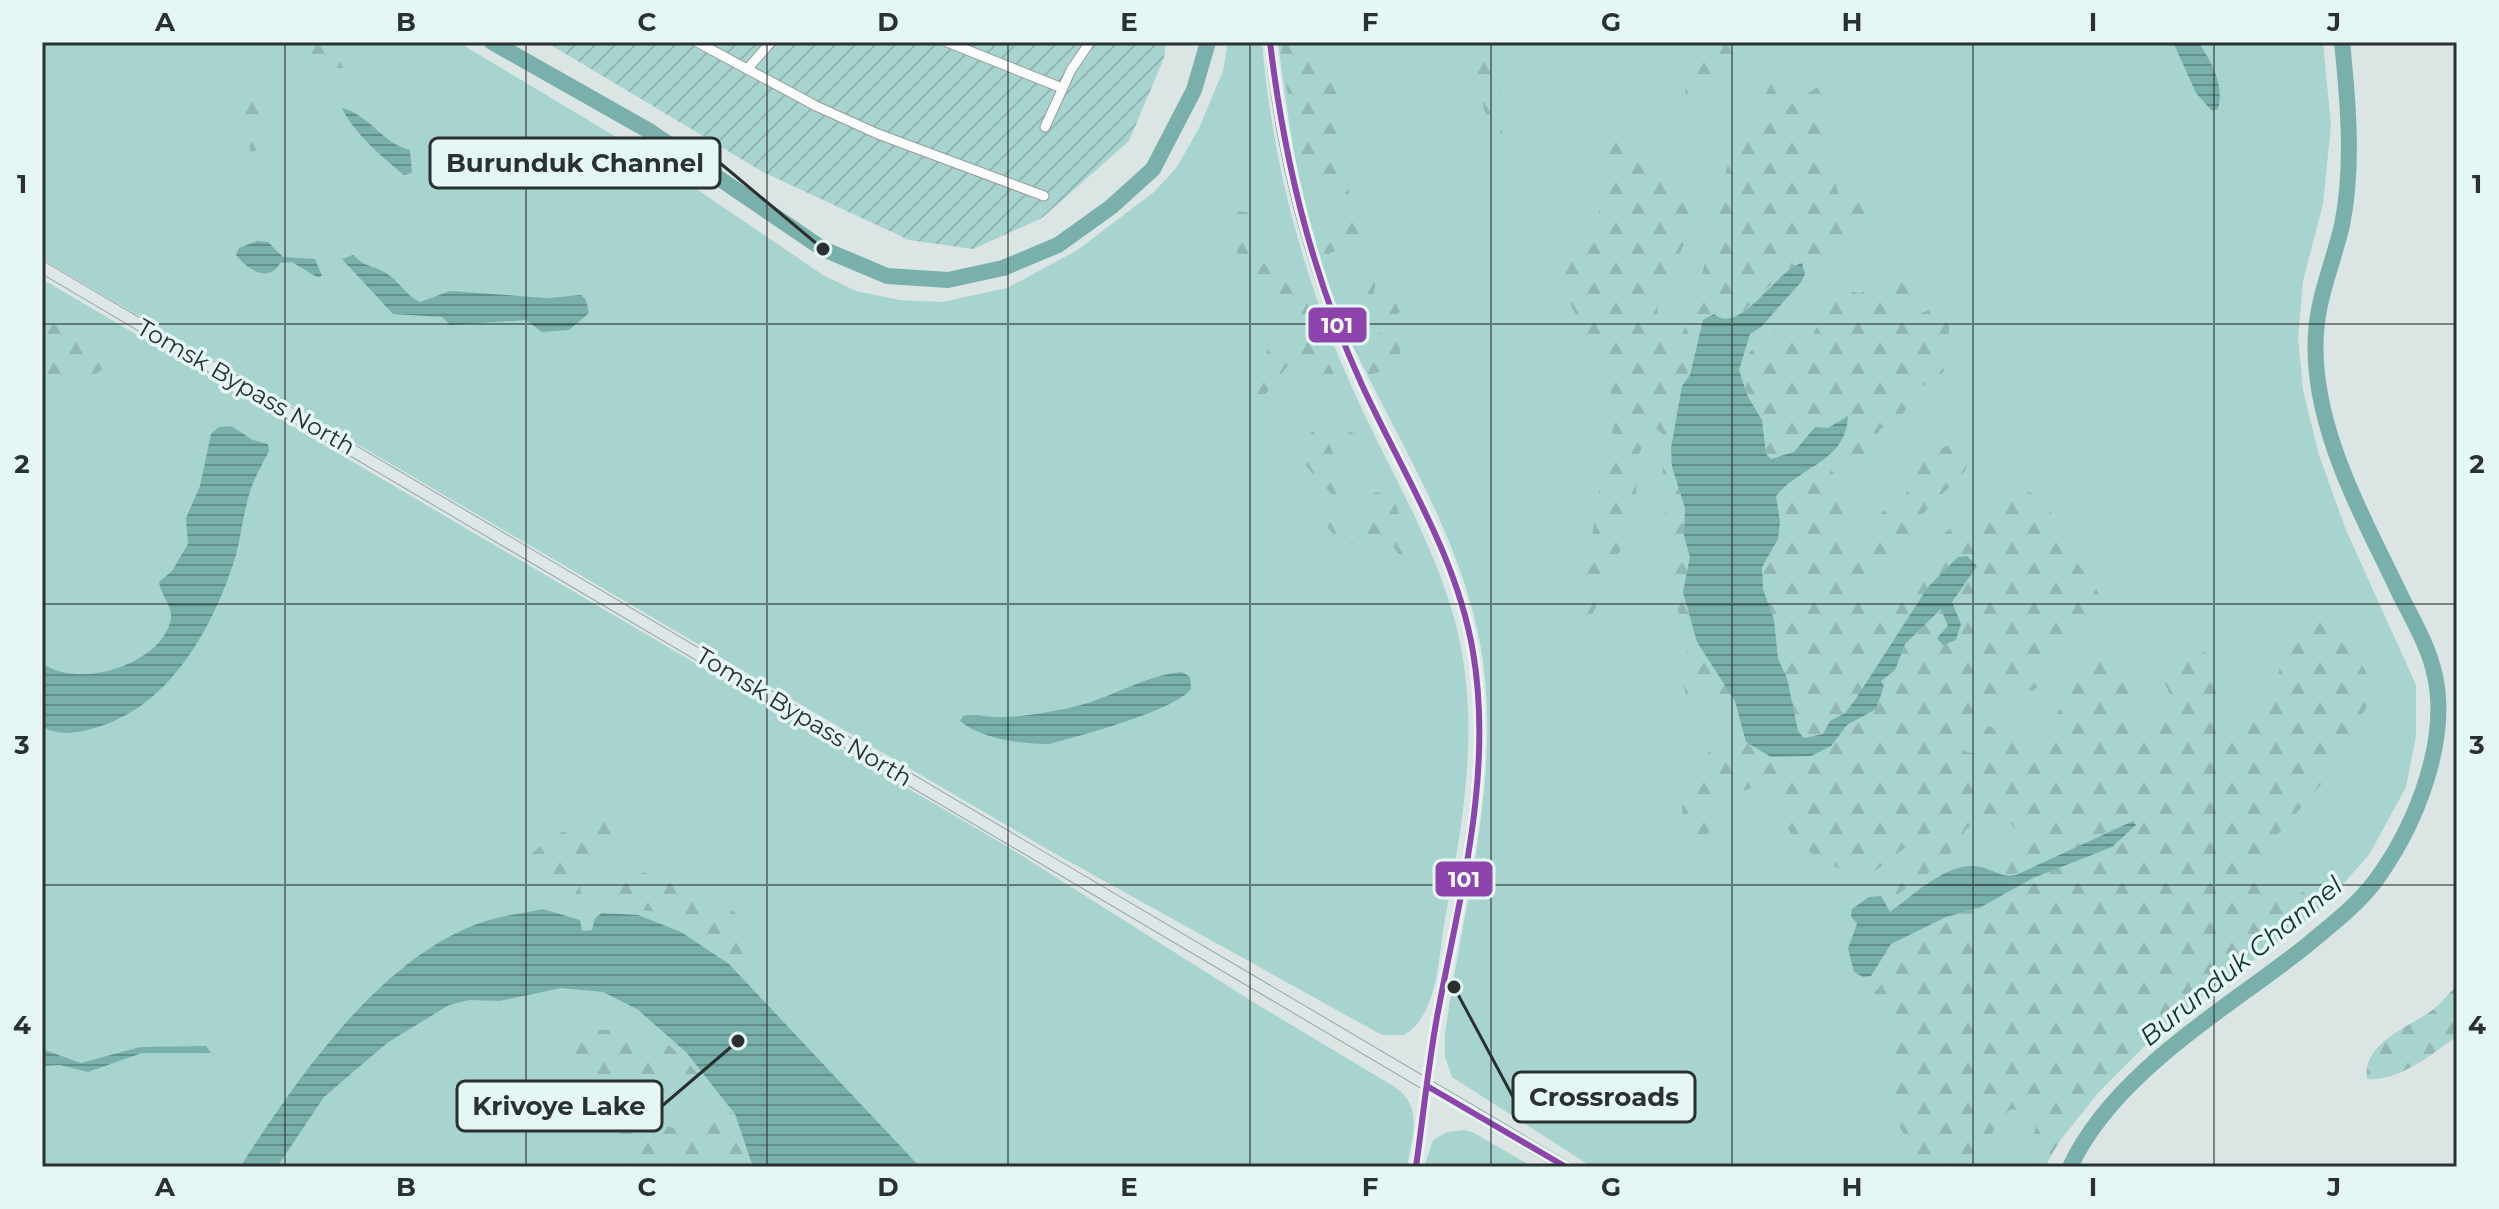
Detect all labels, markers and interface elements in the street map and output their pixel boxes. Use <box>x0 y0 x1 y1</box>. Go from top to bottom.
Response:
text: A <box>154 6 176 38</box>
text: B <box>396 6 416 38</box>
text: C <box>638 6 657 38</box>
text: D <box>877 6 899 38</box>
text: E <box>1120 6 1138 38</box>
text: F <box>1362 6 1378 38</box>
text: G <box>1601 6 1621 38</box>
text: H <box>1841 6 1863 38</box>
text: I <box>2089 6 2097 38</box>
text: J <box>2326 6 2341 38</box>
callout: Burunduk Channel <box>430 138 720 188</box>
text: Burunduk Channel <box>446 147 704 179</box>
text: 1 <box>17 168 27 200</box>
text: 1 <box>2472 168 2482 200</box>
line badge: 101 <box>1307 306 1368 344</box>
street label: Tomsk Bypass North <box>132 312 360 461</box>
text: 101 <box>1321 312 1353 339</box>
text: 2 <box>14 448 30 480</box>
text: 2 <box>2469 448 2485 480</box>
street label: Tomsk Bypass North <box>691 641 918 793</box>
text: 3 <box>13 729 30 761</box>
text: 3 <box>2468 729 2485 761</box>
line badge: 101 <box>1434 860 1494 898</box>
text: 101 <box>1448 866 1480 893</box>
water label: Burunduk Channel <box>2133 869 2349 1053</box>
text: 4 <box>13 1009 31 1041</box>
text: 4 <box>2468 1009 2486 1041</box>
callout: Crossroads <box>1513 1072 1695 1122</box>
callout: Krivoye Lake <box>457 1081 662 1131</box>
text: Crossroads <box>1529 1081 1679 1113</box>
text: Krivoye Lake <box>472 1090 646 1122</box>
text: A <box>154 1171 176 1203</box>
text: B <box>396 1171 416 1203</box>
text: C <box>638 1171 657 1203</box>
text: D <box>877 1171 899 1203</box>
text: E <box>1120 1171 1138 1203</box>
text: F <box>1362 1171 1378 1203</box>
text: G <box>1601 1171 1621 1203</box>
text: H <box>1841 1171 1863 1203</box>
text: I <box>2089 1171 2097 1203</box>
text: J <box>2326 1171 2341 1203</box>

